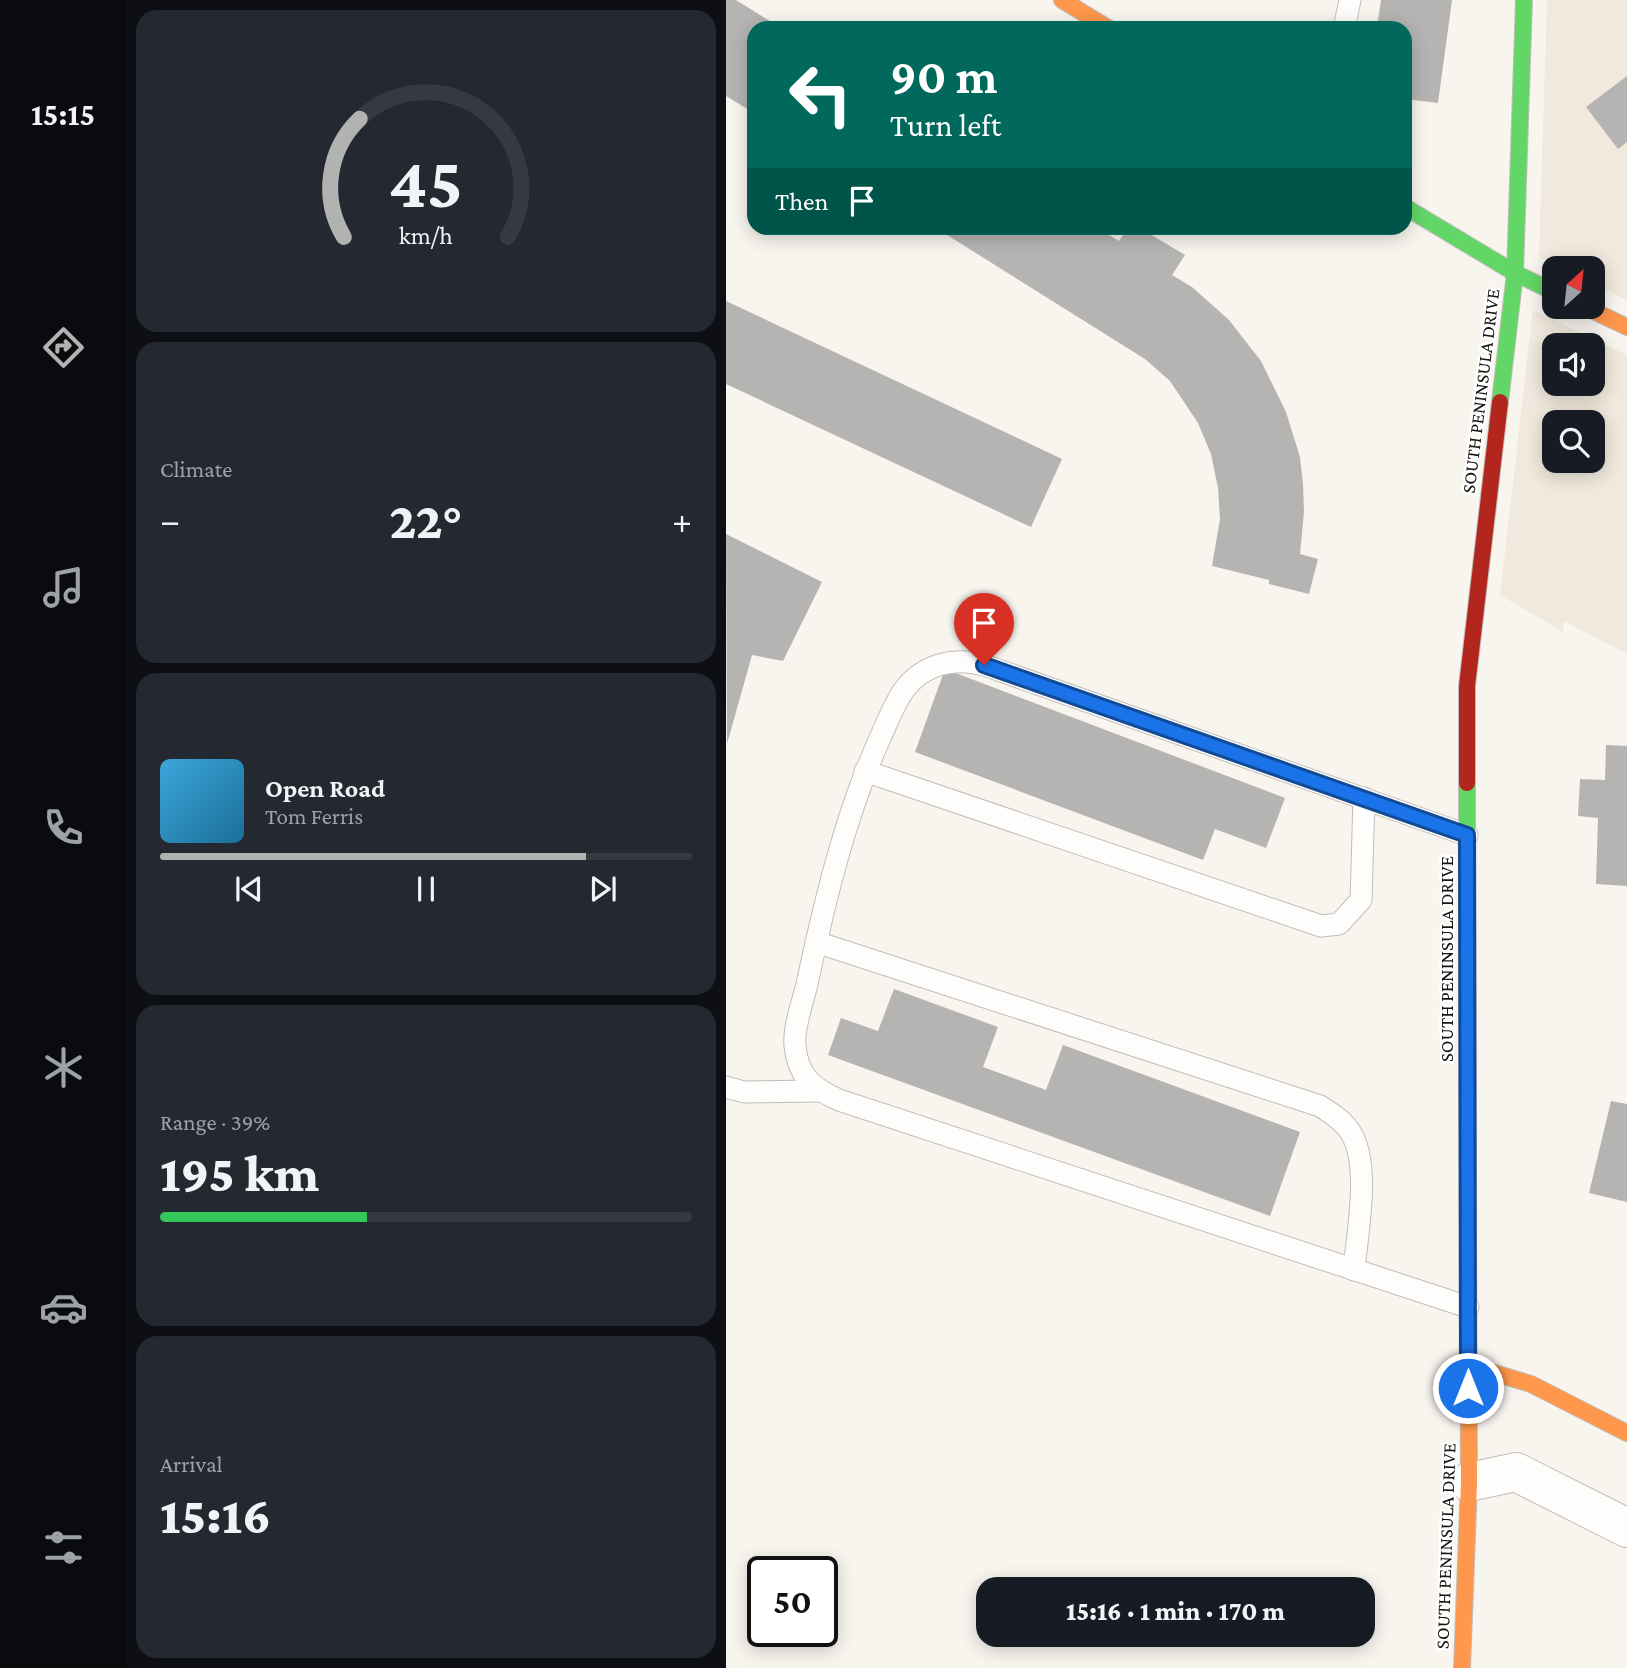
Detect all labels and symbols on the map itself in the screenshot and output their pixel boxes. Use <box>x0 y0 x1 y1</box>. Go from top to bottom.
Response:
north arrow <box>1542 256 1604 318</box>
street label: SOUTH PENINSULA DRIVE <box>1458 288 1503 495</box>
pin <box>954 593 1014 665</box>
street label: SOUTH PENINSULA DRIVE <box>1436 856 1457 1062</box>
position arrow <box>1431 1351 1505 1425</box>
street label: SOUTH PENINSULA DRIVE <box>1431 1443 1460 1649</box>
speed limit sign: 50 <box>747 1556 838 1647</box>

